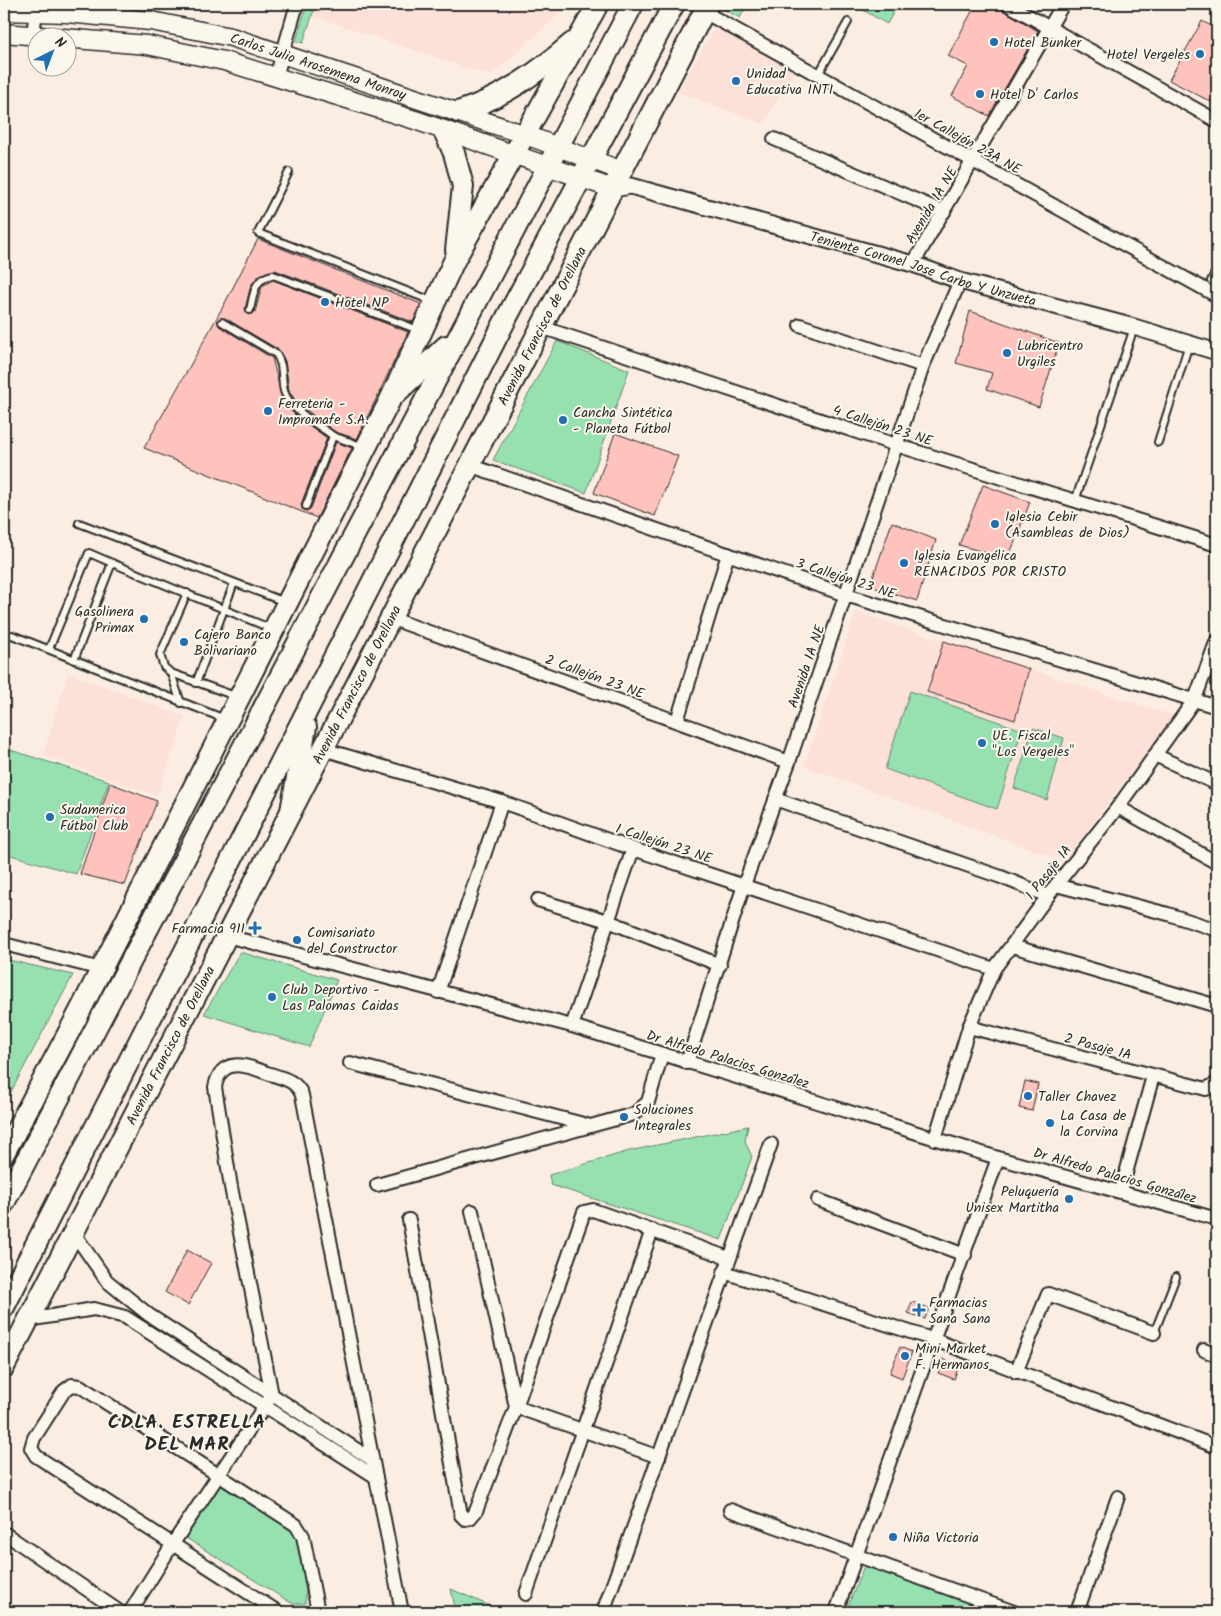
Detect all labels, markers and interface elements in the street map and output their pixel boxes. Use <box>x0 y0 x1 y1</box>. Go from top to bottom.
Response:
street label: Carlos Julio Arosemena Monroy <box>227 27 409 107</box>
north arrow <box>28 28 78 78</box>
text: N <box>49 32 71 54</box>
place label: Hotel Bunker <box>1004 32 1082 54</box>
marker: Hotel Bunker <box>988 36 1000 48</box>
place label: Hotel Vergeles <box>1106 44 1190 66</box>
marker: Hotel Vergeles <box>1194 48 1206 60</box>
place label: Unidad Educativa INTI <box>746 63 833 101</box>
marker: Unidad Educativa INTI <box>730 75 742 87</box>
place label: Hotel D' Carlos <box>990 84 1079 106</box>
marker: Hotel D' Carlos <box>974 88 986 100</box>
street label: 1er Callejón 23A NE <box>910 103 1026 181</box>
street label: Avenida 1A NE <box>900 162 964 248</box>
street label: Teniente Coronel Jose Carbo Y Unzueta <box>807 226 1039 313</box>
street label: Avenida Francisco de Orellana <box>492 243 593 410</box>
place label: Hotel NP <box>335 292 389 314</box>
marker: Hotel NP <box>319 296 331 308</box>
place label: Lubricentro Urgiles <box>1017 335 1083 373</box>
marker: Lubricentro Urgiles <box>1001 347 1013 359</box>
place label: Ferreteria - Impromafe S.A. <box>278 393 369 431</box>
street label: 4 Callejón 23 NE <box>830 399 936 453</box>
place label: Cancha Sintética - Planeta Fútbol <box>573 402 673 440</box>
marker: Ferreteria - Impromafe S.A. <box>262 405 274 417</box>
marker: Cancha Sintética - Planeta Fútbol <box>557 414 569 426</box>
place label: Iglesia Cebir (Asambleas de Dios) <box>1005 506 1130 544</box>
marker: Iglesia Cebir (Asambleas de Dios) <box>989 518 1001 530</box>
place label: Iglesia Evangélica RENACIDOS POR CRISTO <box>914 545 1067 583</box>
street label: 3 Callejón 23 NE <box>793 552 899 606</box>
marker: Iglesia Evangélica RENACIDOS POR CRISTO <box>898 557 910 569</box>
place label: Gasolinera Primax <box>75 601 135 639</box>
street label: Avenida Francisco de Orellana <box>307 602 408 769</box>
marker: Gasolinera Primax <box>138 613 150 625</box>
street label: Avenida 1A NE <box>782 621 832 711</box>
place label: Cajero Banco Bolivariano <box>194 624 271 662</box>
marker: Cajero Banco Bolivariano <box>178 636 190 648</box>
street label: 2 Callejón 23 NE <box>542 649 648 705</box>
place label: UE. Fiscal "Los Vergeles" <box>992 725 1074 763</box>
marker: UE. Fiscal "Los Vergeles" <box>976 737 988 749</box>
place label: Sudamerica Fútbol Club <box>60 799 129 837</box>
marker: Sudamerica Fútbol Club <box>44 811 56 823</box>
street label: 1 Callejón 23 NE <box>613 818 716 870</box>
street label: 1 Pasaje 1A <box>1020 840 1077 905</box>
place label: Farmacia 911 <box>171 918 245 940</box>
marker: Farmacia 911 <box>249 922 261 934</box>
place label: Comisariato del Constructor <box>307 922 398 960</box>
marker: Comisariato del Constructor <box>291 934 303 946</box>
street label: Avenida Francisco de Orellana <box>121 962 221 1129</box>
place label: Club Deportivo - Las Palomas Caidas <box>282 979 399 1017</box>
marker: Club Deportivo - Las Palomas Caidas <box>266 991 278 1003</box>
street label: Dr Alfredo Palacios González <box>644 1025 812 1095</box>
street label: 2 Pasaje 1A <box>1062 1027 1134 1066</box>
place label: Taller Chavez <box>1038 1086 1116 1108</box>
marker: Taller Chavez <box>1022 1090 1034 1102</box>
place label: Soluciones Integrales <box>634 1099 694 1137</box>
place label: La Casa de la Corvina <box>1060 1105 1127 1143</box>
marker: Soluciones Integrales <box>618 1111 630 1123</box>
marker: La Casa de la Corvina <box>1044 1117 1056 1129</box>
street label: Dr Alfredo Palacios González <box>1030 1142 1199 1210</box>
place label: Peluquería Unisex Martitha <box>965 1181 1059 1219</box>
marker: Peluquería Unisex Martitha <box>1063 1193 1075 1205</box>
place label: Farmacias Sana Sana <box>929 1292 991 1330</box>
marker: Farmacias Sana Sana <box>913 1304 925 1316</box>
place label: Mini Market F. Hermanos <box>915 1338 989 1376</box>
marker: Mini Market F. Hermanos <box>899 1350 911 1362</box>
district label: CDLA. ESTRELLA DEL MAR <box>108 1408 266 1460</box>
place label: Niña Victoria <box>903 1527 979 1549</box>
marker: Niña Victoria <box>887 1531 899 1543</box>

